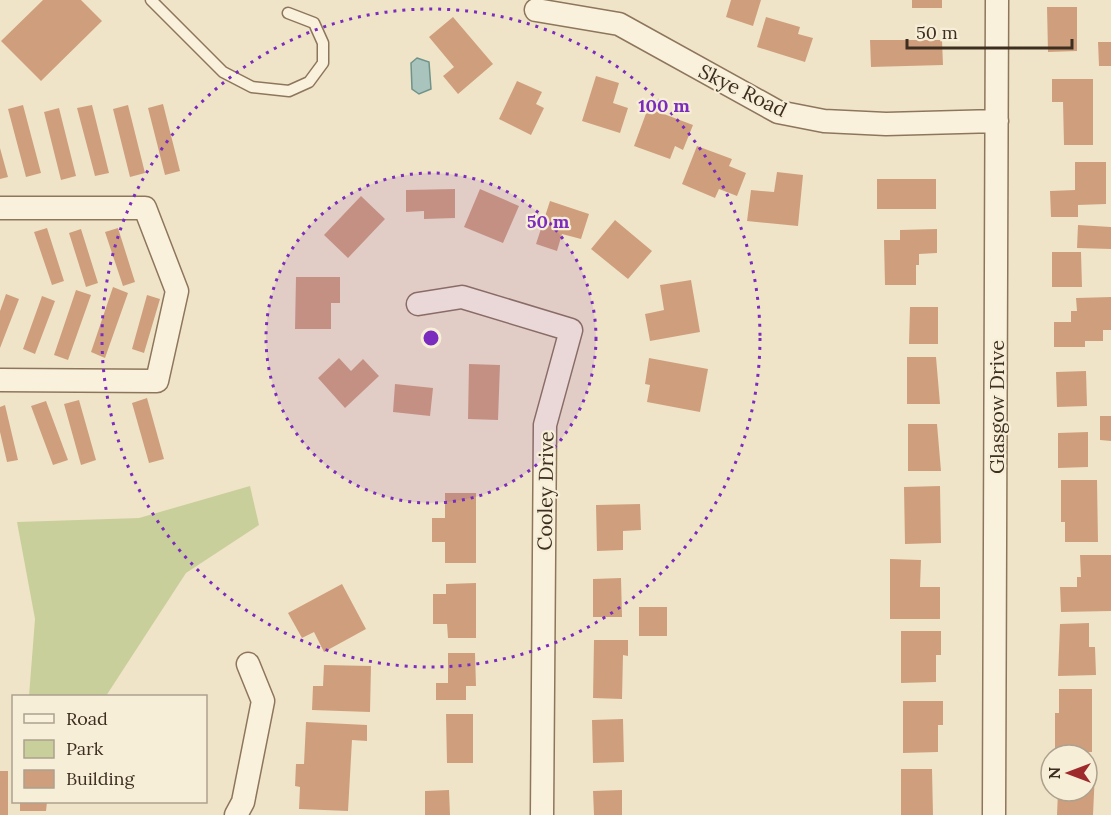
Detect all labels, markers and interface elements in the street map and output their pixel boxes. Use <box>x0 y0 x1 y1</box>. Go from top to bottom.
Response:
scale bar <box>907 12 1072 50</box>
text: 50 m <box>916 21 958 44</box>
street label: Skye Road <box>695 58 791 122</box>
text: 100 m <box>638 94 690 117</box>
text: 50 m <box>527 210 570 233</box>
centre of rings <box>421 328 441 348</box>
street label: Glasgow Drive <box>984 340 1009 474</box>
street label: Cooley Drive <box>531 431 559 551</box>
legend <box>12 695 207 803</box>
text: Road <box>66 707 108 730</box>
text: Park <box>66 737 104 760</box>
north arrow <box>1039 743 1099 803</box>
text: Building <box>66 767 136 790</box>
text: N <box>1044 767 1064 779</box>

